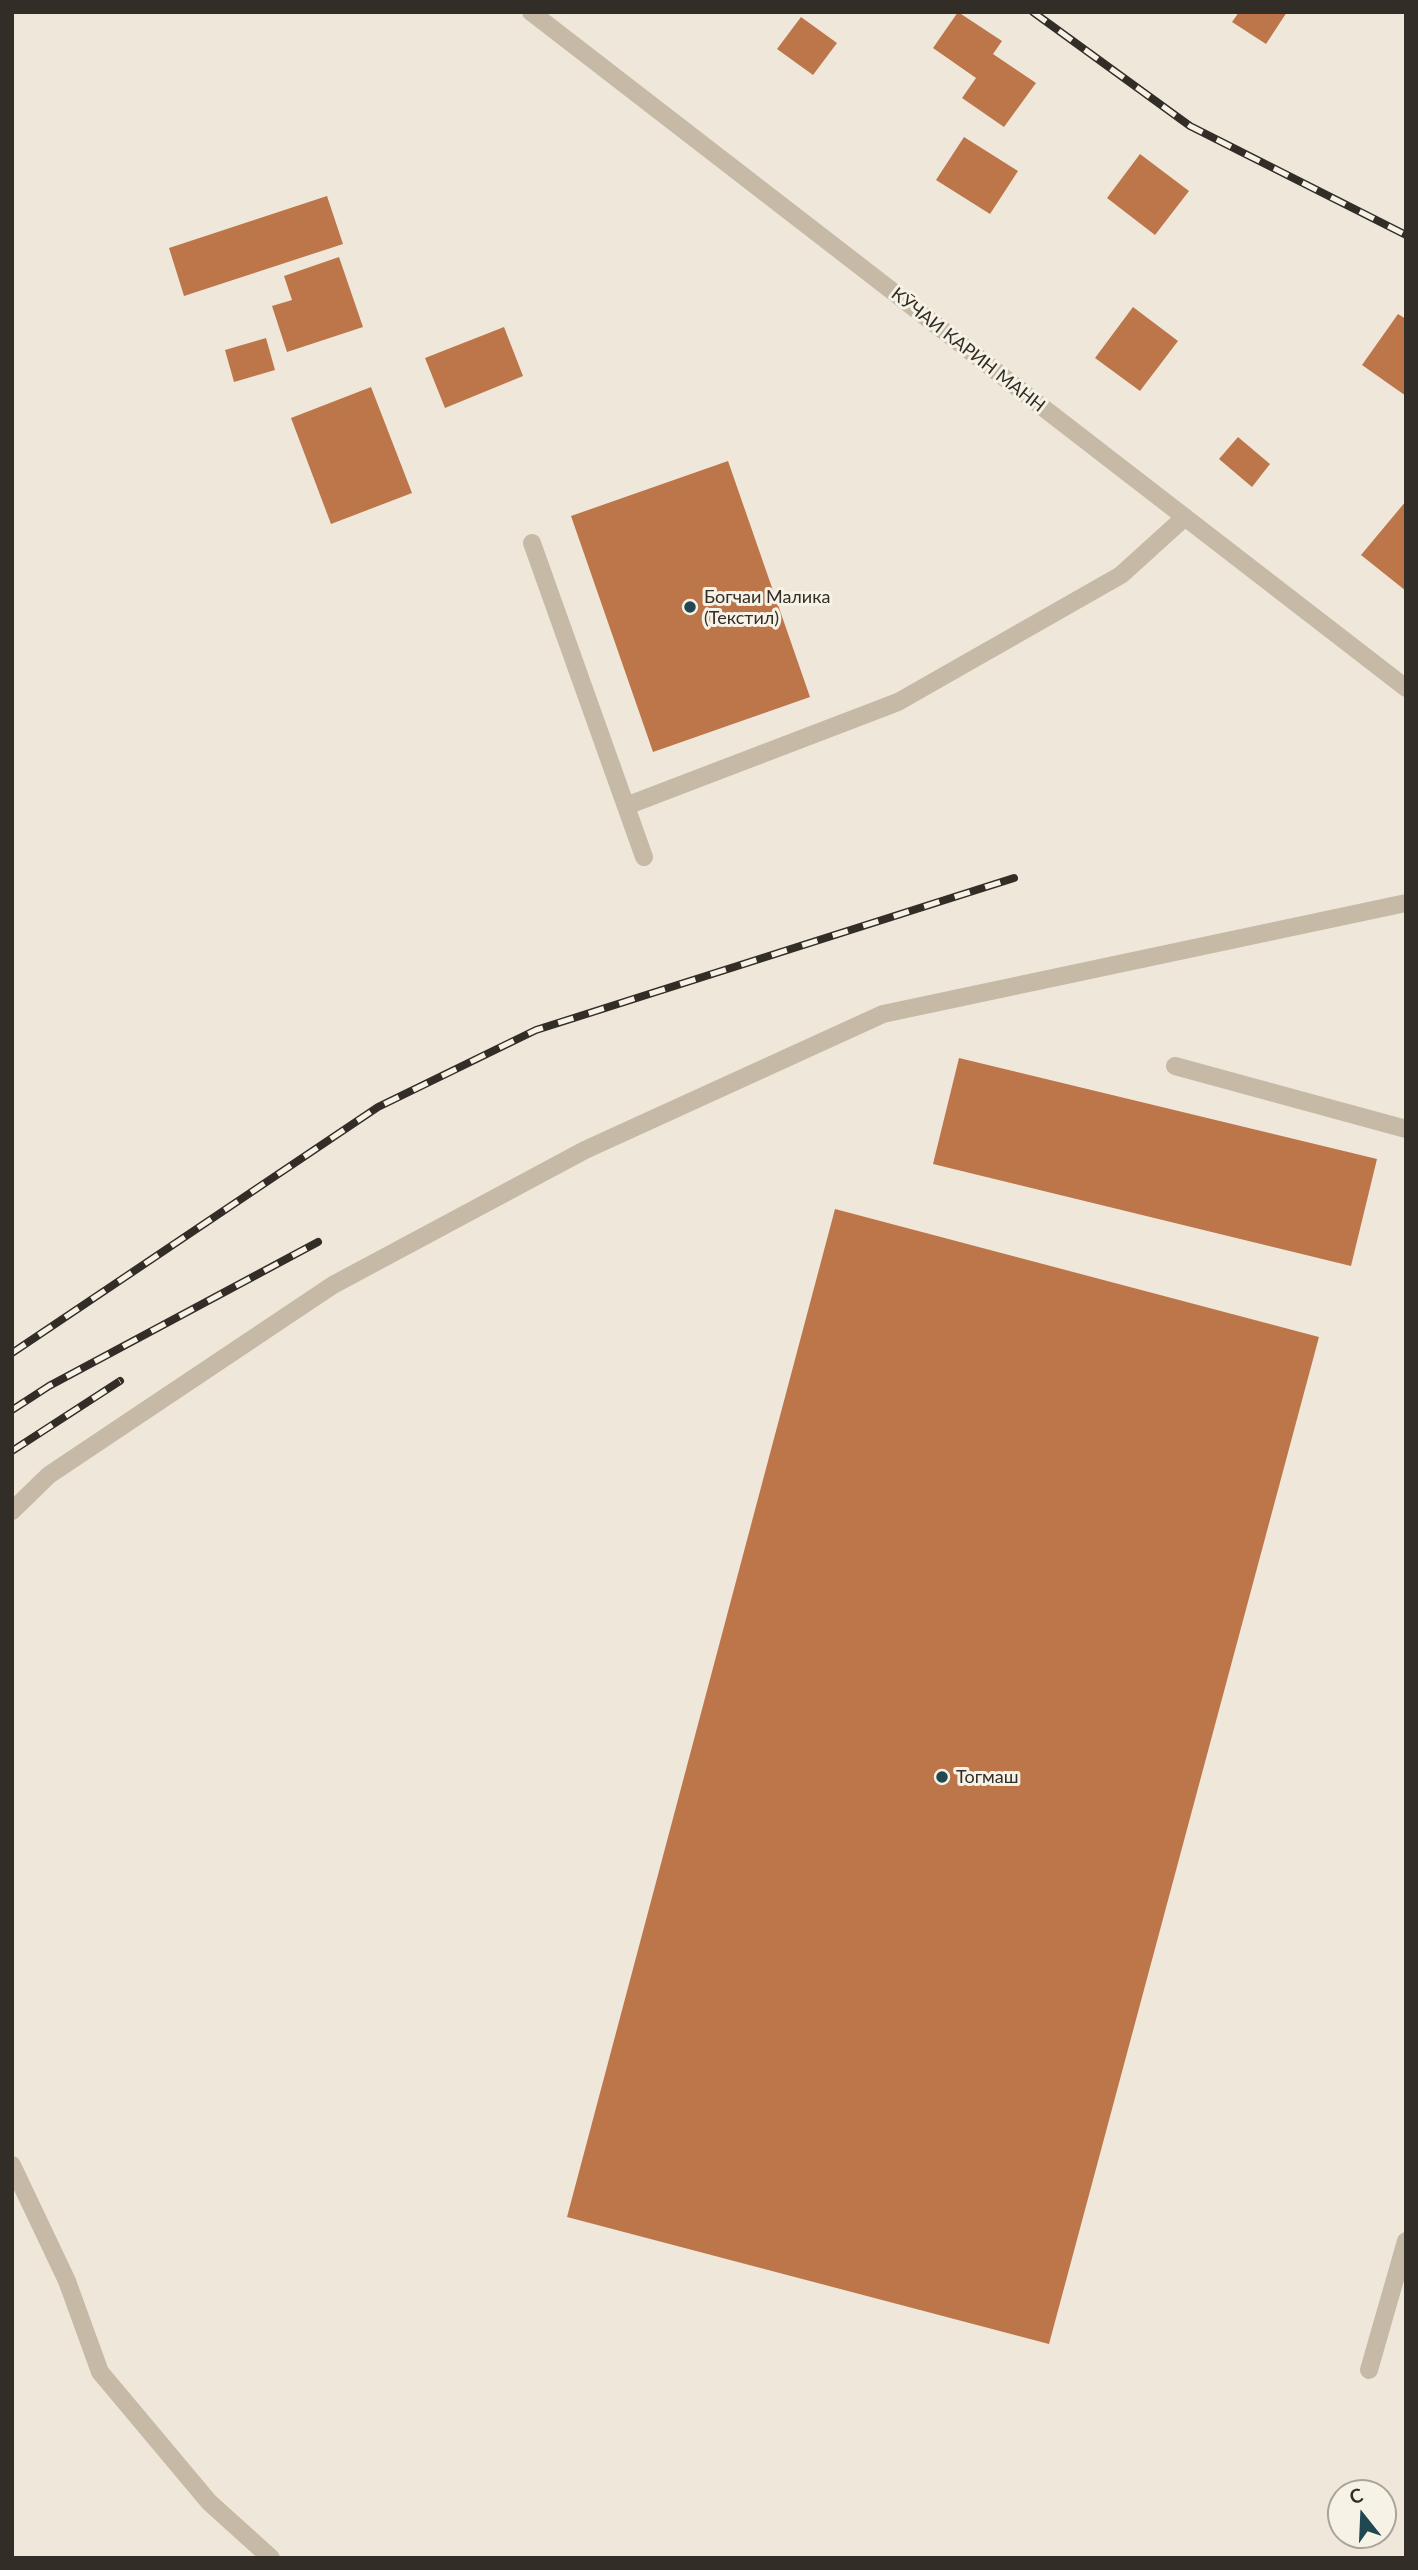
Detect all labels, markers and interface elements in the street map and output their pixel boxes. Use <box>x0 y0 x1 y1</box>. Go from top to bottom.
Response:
street label: КӮЧАИ КАРИН МАНН <box>887 283 1049 417</box>
place label: Богчаи Малика (Текстил) <box>704 586 830 628</box>
marker: Богчаи Малика (Текстил) <box>682 599 698 615</box>
place label: Тогмаш <box>956 1766 1019 1788</box>
marker: Тогмаш <box>934 1769 950 1785</box>
north arrow <box>1327 2479 1397 2549</box>
text: С <box>1346 2483 1366 2508</box>

